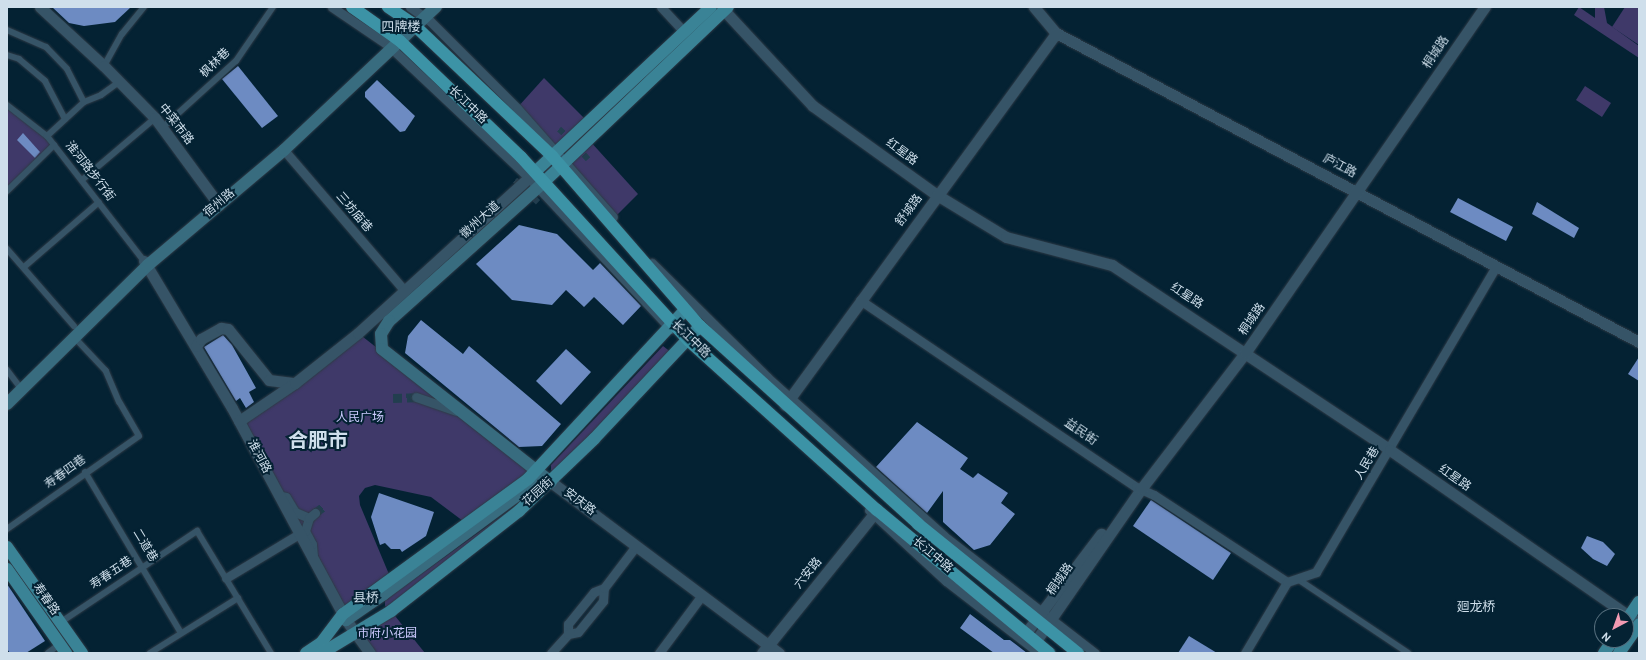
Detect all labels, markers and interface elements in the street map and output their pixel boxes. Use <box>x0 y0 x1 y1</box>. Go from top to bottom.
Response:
district label: 四牌楼 <box>382 20 420 36</box>
street label: 桐城路 <box>1421 34 1453 72</box>
street label: 枫林巷 <box>198 46 234 82</box>
street label: 长江中路 <box>445 84 489 128</box>
street label: 中菜市路 <box>155 102 195 148</box>
street label: 红星路 <box>882 137 920 169</box>
street label: 淮河路步行街 <box>61 139 117 205</box>
street label: 庐江路 <box>1320 152 1358 182</box>
street label: 宿州路 <box>202 187 238 221</box>
street label: 三坊庙巷 <box>332 190 374 236</box>
street label: 舒城路 <box>894 192 926 230</box>
street label: 徽州大道 <box>458 200 504 242</box>
street label: 红星路 <box>1167 281 1205 313</box>
street label: 桐城路 <box>1237 301 1269 339</box>
street label: 长江中路 <box>668 318 712 362</box>
park label: 人民广场 <box>336 412 384 426</box>
street label: 益民街 <box>1061 417 1099 449</box>
district label: 合肥市 <box>288 430 348 454</box>
street label: 淮河路 <box>243 438 273 476</box>
street label: 人民巷 <box>1353 445 1383 483</box>
street label: 寿春四巷 <box>42 453 90 493</box>
street label: 红星路 <box>1435 463 1473 495</box>
street label: 花园街 <box>521 476 557 510</box>
street label: 安庆路 <box>560 486 598 520</box>
street label: 二道巷 <box>129 527 159 565</box>
street label: 长江中路 <box>909 535 955 577</box>
street label: 寿春五巷 <box>88 555 136 593</box>
street label: 六安路 <box>792 555 826 593</box>
street label: 桐城路 <box>1045 561 1077 599</box>
street label: 寿春路 <box>29 581 61 619</box>
district label: 县桥 <box>353 591 379 607</box>
district label: 廻龙桥 <box>1457 600 1495 616</box>
north arrow <box>1594 608 1634 648</box>
park label: 市府小花园 <box>357 628 417 642</box>
text: N <box>1599 628 1614 644</box>

